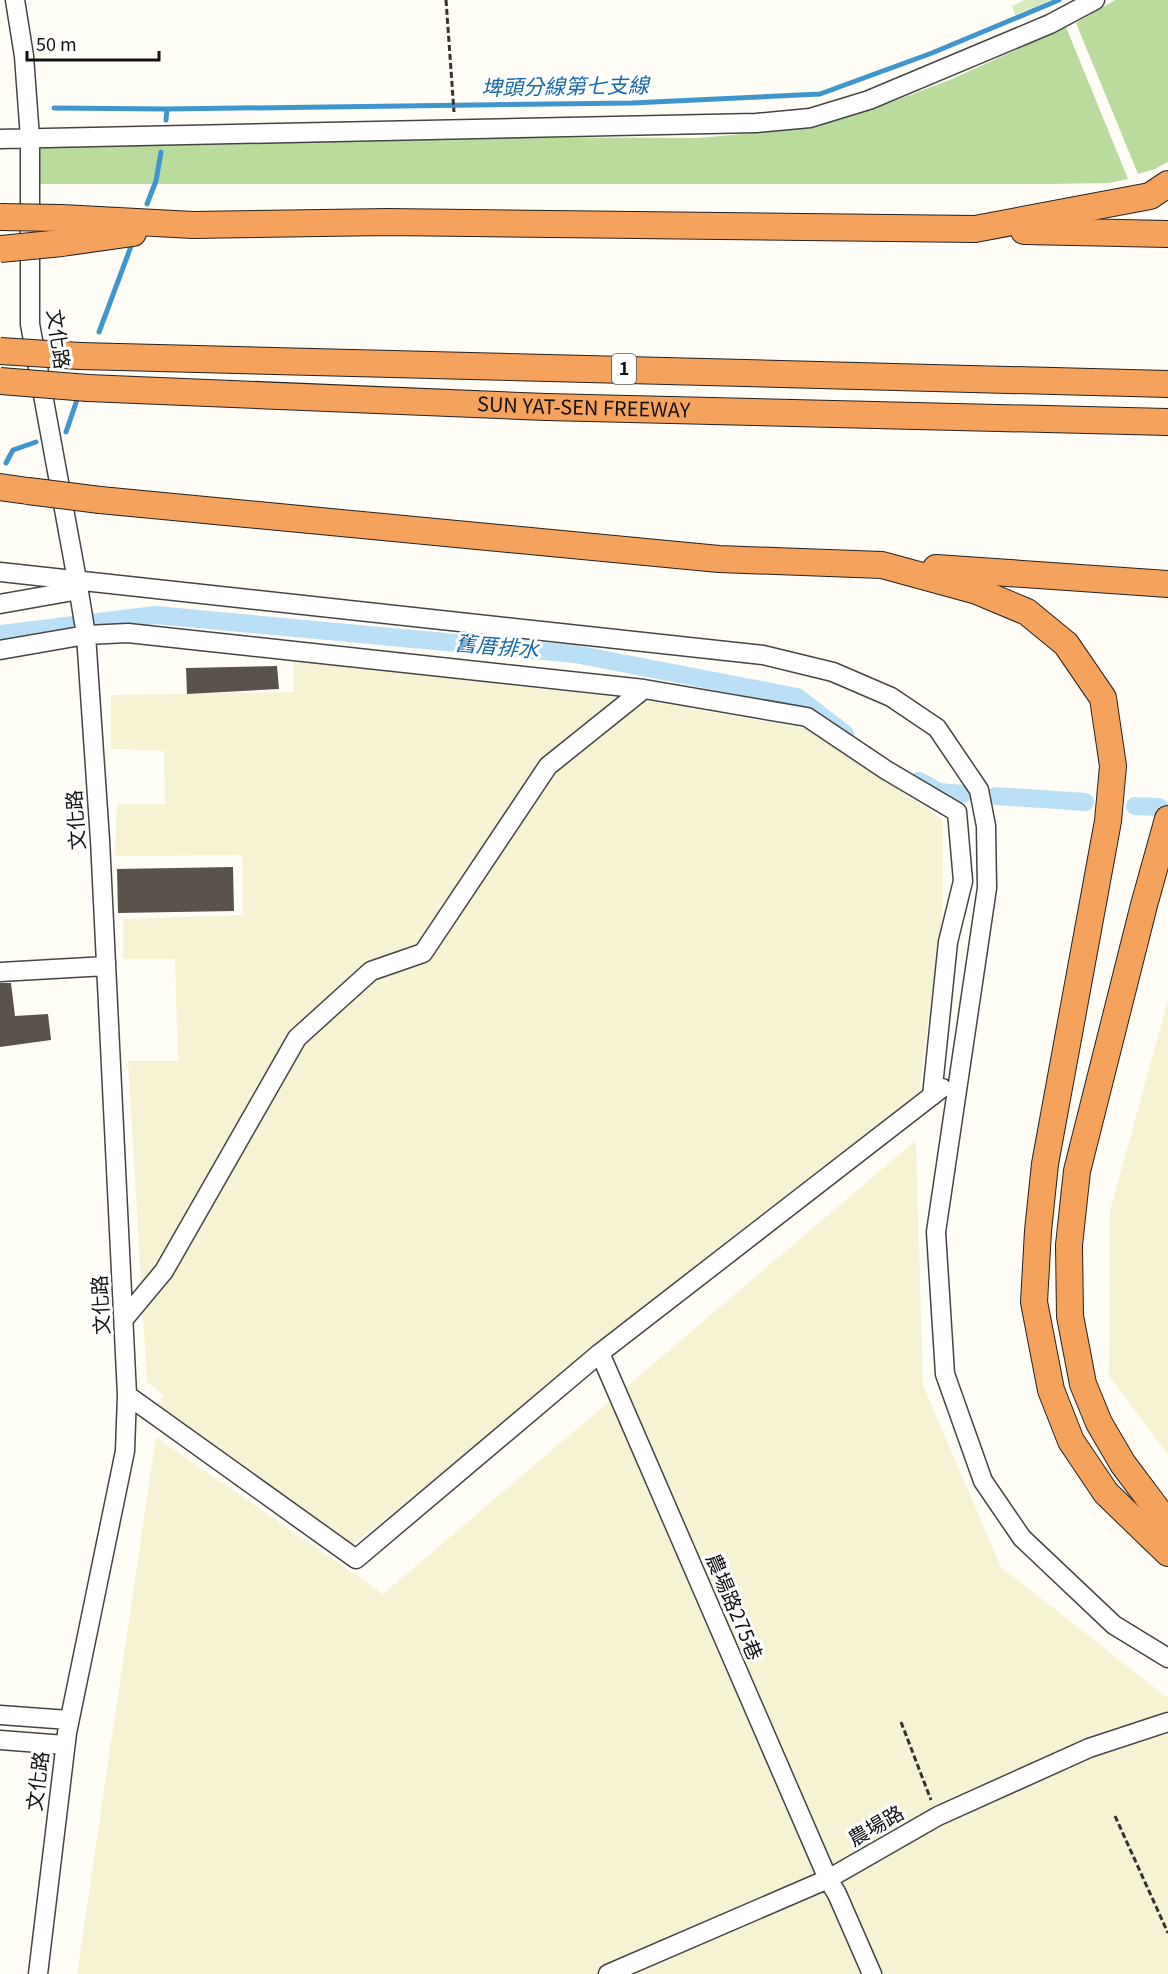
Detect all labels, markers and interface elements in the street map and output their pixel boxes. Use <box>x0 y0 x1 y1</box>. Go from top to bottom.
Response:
scale bar <box>27 24 159 62</box>
text: 50 m <box>36 30 77 56</box>
water label: 埤頭分線第七支線 <box>481 69 651 101</box>
street label: 文化路 <box>41 307 78 371</box>
road number: 1 <box>612 354 636 384</box>
street label: SUN YAT-SEN FREEWAY <box>476 388 691 423</box>
water label: 舊厝排水 <box>454 626 541 664</box>
street label: 文化路 <box>58 789 91 851</box>
street label: 文化路 <box>83 1274 116 1336</box>
street label: 農場路275巷 <box>700 1549 771 1664</box>
street label: 文化路 <box>18 1749 55 1812</box>
street label: 農場路 <box>842 1797 908 1852</box>

